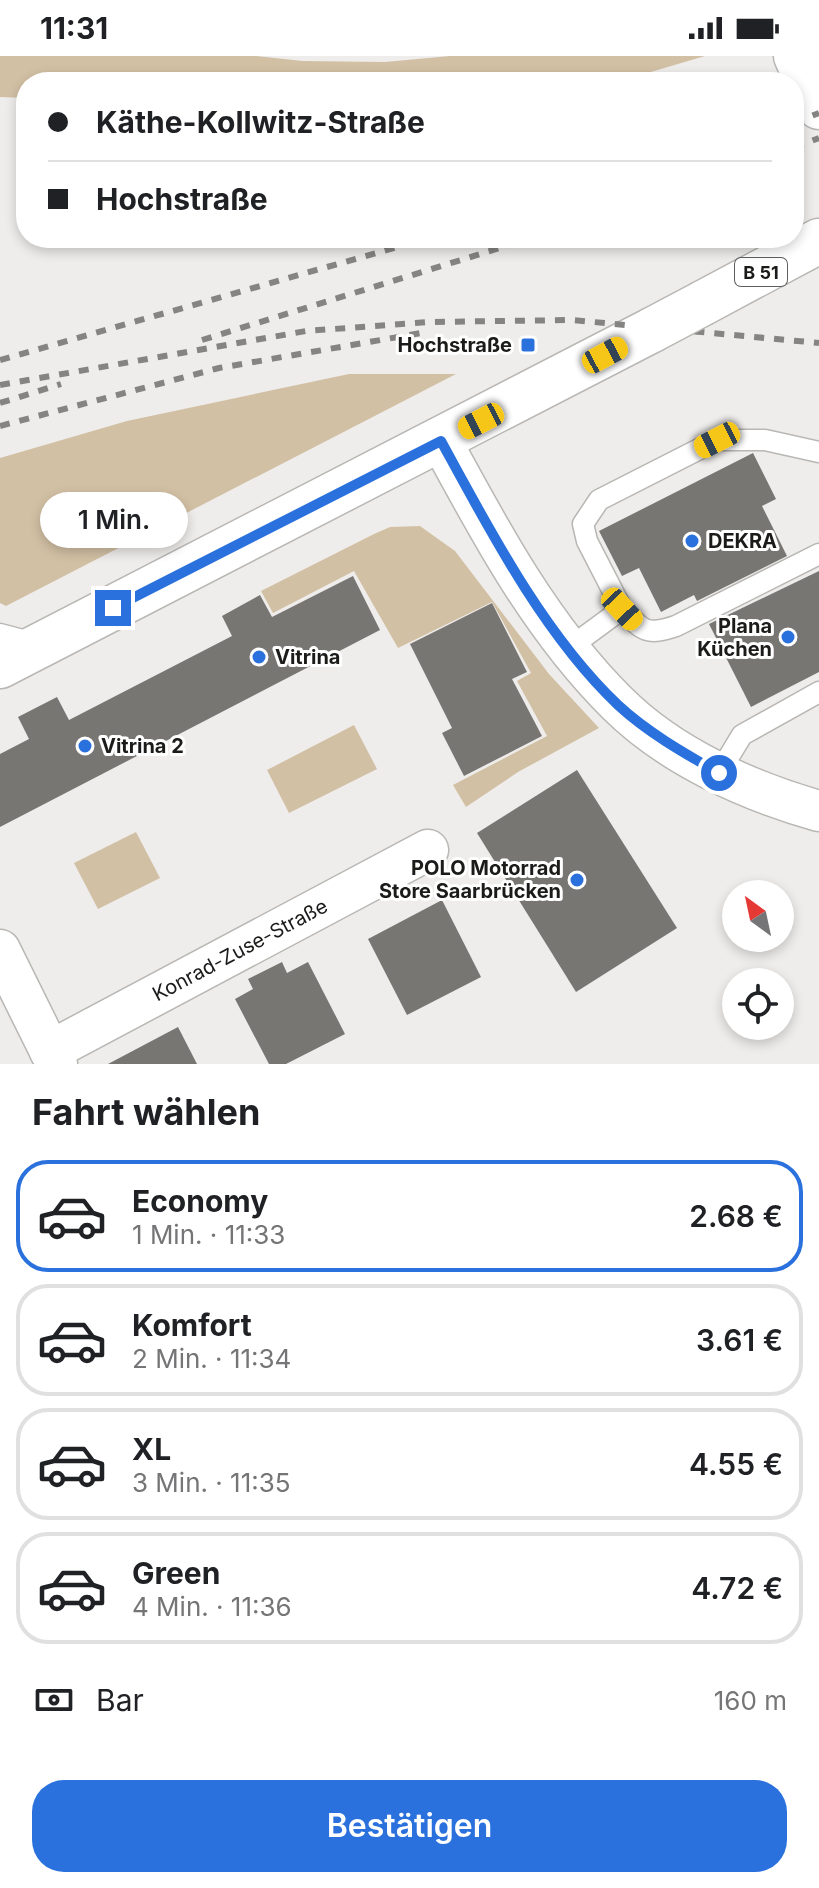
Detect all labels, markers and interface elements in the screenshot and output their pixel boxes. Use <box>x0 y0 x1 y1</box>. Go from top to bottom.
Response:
text: 11:31 <box>40 10 108 46</box>
text: Käthe-Kollwitz-Straße <box>96 104 425 140</box>
text: Hochstraße <box>96 181 268 217</box>
road number: B 51 <box>735 258 787 286</box>
place label: Hochstraße <box>398 333 512 357</box>
car <box>578 333 632 377</box>
marker: Hochstraße <box>519 336 537 354</box>
car <box>454 399 508 443</box>
car <box>690 418 744 462</box>
callout: 1 Min. <box>39 492 187 548</box>
text: 1 Min. <box>78 504 150 535</box>
place label: DEKRA <box>708 529 777 553</box>
marker: DEKRA <box>683 532 701 550</box>
car <box>597 583 647 635</box>
route end <box>95 590 131 626</box>
place label: Plana Küchen <box>697 614 772 661</box>
marker: Plana Küchen <box>779 628 797 646</box>
place label: Vitrina <box>275 645 340 669</box>
marker: Vitrina <box>250 648 268 666</box>
place label: Vitrina 2 <box>101 734 184 758</box>
marker: Vitrina 2 <box>76 737 94 755</box>
route start <box>701 755 737 791</box>
place label: POLO Motorrad Store Saarbrücken <box>379 856 561 903</box>
marker: POLO Motorrad Store Saarbrücken <box>568 871 586 889</box>
north arrow <box>722 880 794 952</box>
map controls <box>722 880 794 1040</box>
street label: Konrad-Zuse-Straße <box>148 894 332 1006</box>
button: locate <box>722 968 794 1040</box>
text: Fahrt wählen <box>32 1090 260 1134</box>
icon: car <box>36 1180 108 1252</box>
text: Economy <box>132 1183 268 1219</box>
text: 2.68 € <box>689 1198 783 1234</box>
text: 1 Min. · 11:33 <box>132 1219 285 1250</box>
icon: car <box>36 1304 108 1376</box>
text: Komfort <box>132 1307 252 1343</box>
text: 3.61 € <box>696 1322 783 1358</box>
text: 2 Min. · 11:34 <box>132 1343 291 1374</box>
icon: car <box>36 1428 108 1500</box>
text: XL <box>132 1431 171 1467</box>
text: 4.55 € <box>689 1446 783 1482</box>
text: 3 Min. · 11:35 <box>132 1467 291 1498</box>
icon: car <box>36 1552 108 1624</box>
text: Green <box>132 1555 220 1591</box>
text: 4.72 € <box>691 1570 783 1606</box>
text: 4 Min. · 11:36 <box>132 1591 292 1622</box>
icon: cash <box>32 1678 76 1722</box>
text: Bar <box>96 1682 144 1718</box>
text: 160 m <box>714 1685 787 1716</box>
button: Bestätigen <box>32 1780 787 1872</box>

